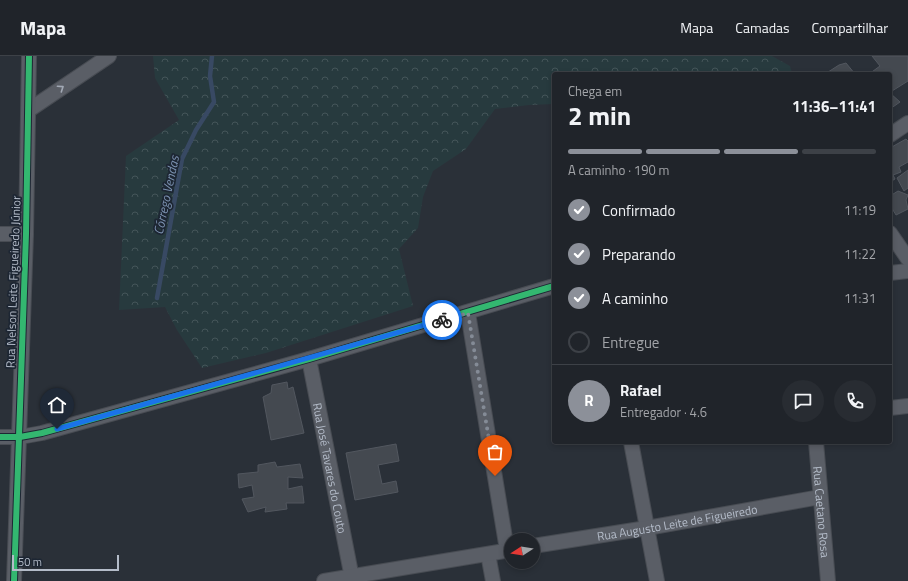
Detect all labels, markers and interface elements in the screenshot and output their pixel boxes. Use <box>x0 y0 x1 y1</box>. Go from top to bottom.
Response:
text: Mapa <box>20 13 66 42</box>
text: Mapa <box>680 17 713 38</box>
text: Camadas <box>735 17 790 38</box>
text: Compartilhar <box>812 17 888 38</box>
text: Chega em <box>568 81 622 101</box>
one-way arrow <box>57 86 64 93</box>
text: 11:36–11:41 <box>792 95 876 118</box>
text: 2 min <box>568 96 631 135</box>
water label: Córrego Vendas <box>148 152 184 236</box>
text: A caminho · 190 m <box>568 160 669 180</box>
street label: Rua Nelson Leite Figueiredo Júnior <box>0 195 26 369</box>
icon: check <box>568 199 590 221</box>
text: Confirmado <box>602 199 675 222</box>
text: 11:19 <box>844 200 876 220</box>
icon: check <box>568 243 590 265</box>
text: Preparando <box>602 243 676 266</box>
text: 11:22 <box>844 244 876 264</box>
icon: check <box>568 287 590 309</box>
text: A caminho <box>602 287 668 310</box>
text: 11:31 <box>844 288 876 308</box>
courier <box>422 300 462 340</box>
icon: bike <box>431 309 453 331</box>
text: Entregue <box>602 331 659 354</box>
text: Rafael <box>620 379 662 402</box>
button: chat <box>782 380 824 422</box>
button: phone <box>834 380 876 422</box>
pin <box>40 388 74 429</box>
text: R <box>584 389 594 412</box>
icon: home <box>46 394 68 416</box>
street label: Rua José Tavares do Couto <box>308 401 352 535</box>
text: Entregador · 4.6 <box>620 402 707 422</box>
pin <box>478 435 512 476</box>
icon: bag <box>484 441 506 463</box>
street label: Rua Caetano Rosa <box>809 465 835 558</box>
street label: Rua Augusto Leite de Figueiredo <box>595 499 759 545</box>
north arrow <box>504 533 540 569</box>
map controls <box>504 533 540 569</box>
scale bar <box>12 553 119 572</box>
text: 50 m <box>18 554 42 570</box>

